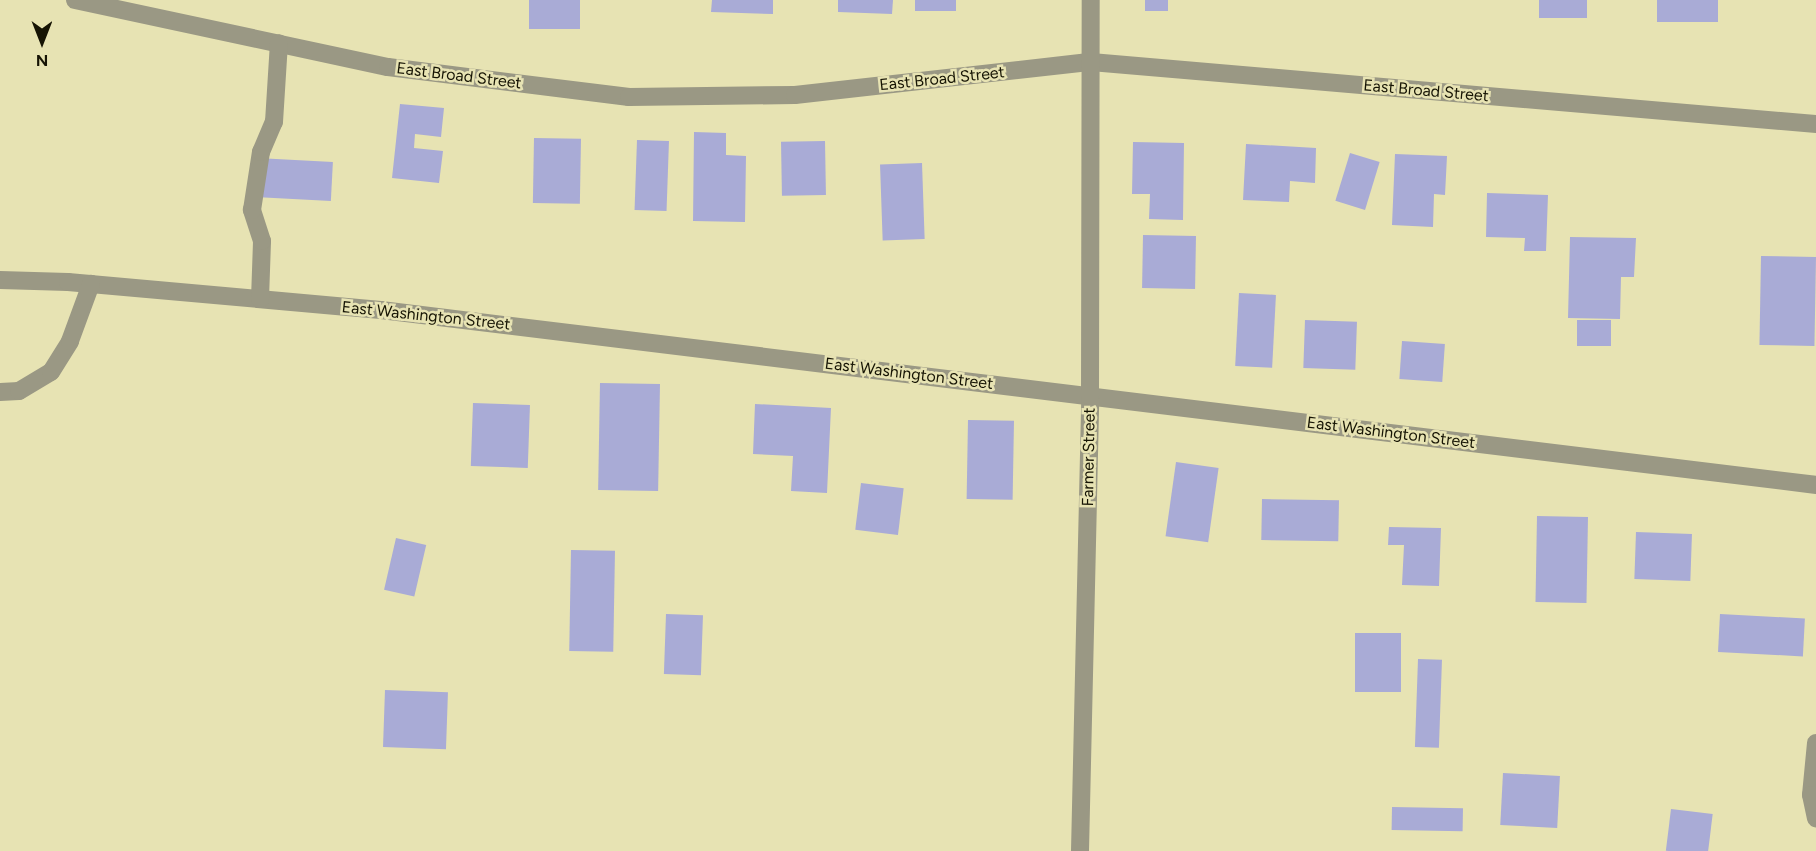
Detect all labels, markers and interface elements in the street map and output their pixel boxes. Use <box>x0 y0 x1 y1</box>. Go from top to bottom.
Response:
north arrow <box>12 12 72 72</box>
text: N <box>36 51 48 70</box>
street label: East Broad Street <box>395 59 523 93</box>
street label: East Broad Street <box>878 63 1006 95</box>
street label: East Broad Street <box>1362 76 1490 106</box>
street label: East Washington Street <box>341 298 511 334</box>
street label: East Washington Street <box>824 354 994 394</box>
street label: Farmer Street <box>1079 408 1099 506</box>
street label: East Washington Street <box>1306 413 1476 453</box>

